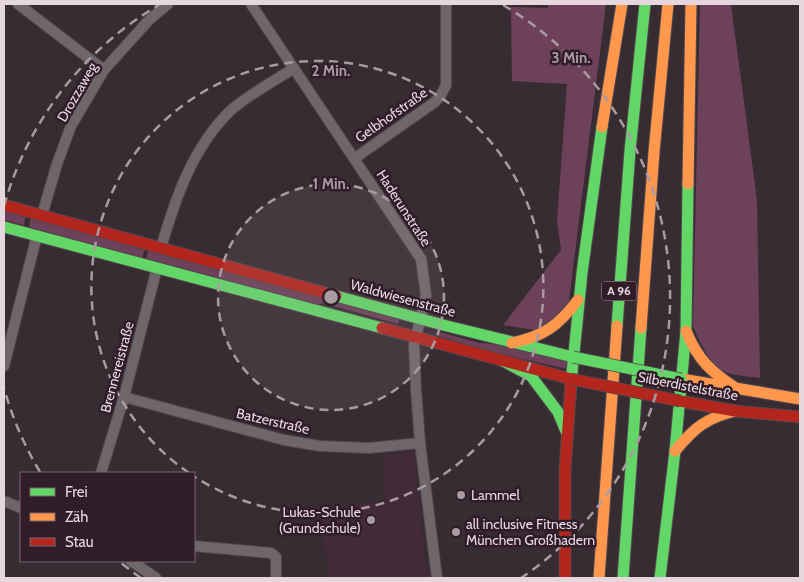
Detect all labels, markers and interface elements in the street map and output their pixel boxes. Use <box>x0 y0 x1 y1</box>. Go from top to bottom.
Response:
text: 3 Min. <box>551 49 591 67</box>
street label: Drozzaweg <box>53 58 102 125</box>
text: 2 Min. <box>312 62 350 80</box>
street label: Gelbhofstraße <box>351 83 431 147</box>
street label: Haderunstraße <box>373 166 435 250</box>
text: 1 Min. <box>313 175 349 193</box>
street label: Waldwiesenstraße <box>348 275 458 321</box>
road number: A 96 <box>602 282 636 300</box>
centre of rings <box>322 288 340 306</box>
street label: Brennereistraße <box>96 319 138 415</box>
street label: Silberdistelstraße <box>636 367 740 405</box>
street label: Batzerstraße <box>235 404 311 438</box>
legend <box>20 472 195 562</box>
text: Frei <box>65 483 88 501</box>
place label: Lammel <box>471 486 520 504</box>
marker: Lammel <box>455 489 467 501</box>
place label: Lukas-Schule (Grundschule) <box>279 503 361 537</box>
text: Zäh <box>65 508 88 526</box>
marker: Lukas-Schule (Grundschule) <box>365 514 377 526</box>
place label: all inclusive Fitness München Großhadern <box>466 515 595 549</box>
marker: all inclusive Fitness München Großhadern <box>450 526 462 538</box>
text: Stau <box>65 533 94 551</box>

